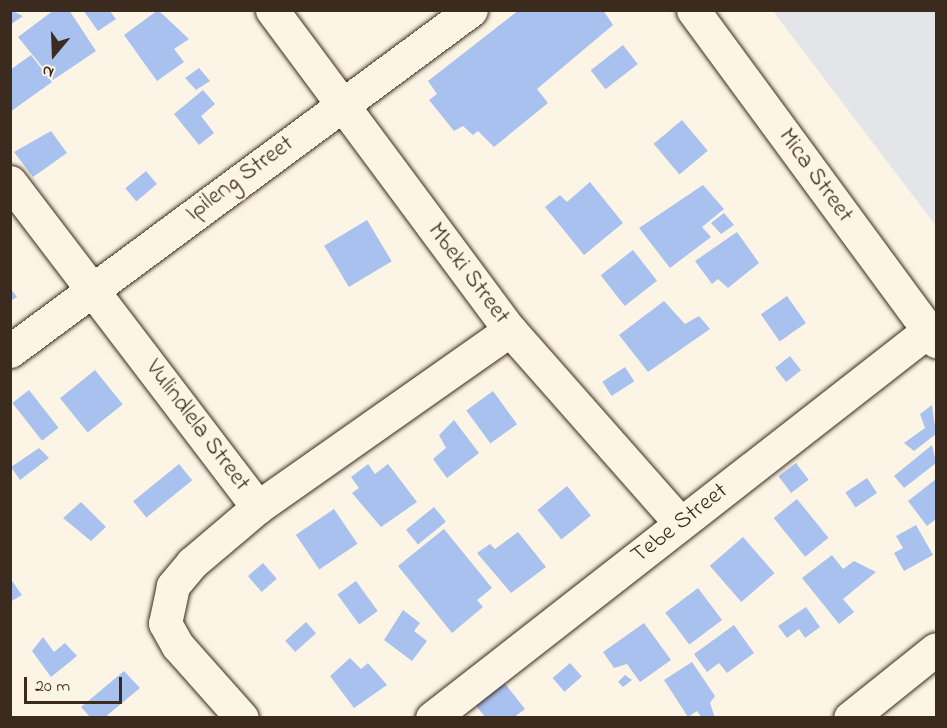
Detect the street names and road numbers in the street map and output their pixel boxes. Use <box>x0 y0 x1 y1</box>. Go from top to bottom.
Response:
street label: Mica Street <box>771 123 859 229</box>
street label: Ipileng Street <box>180 130 300 228</box>
street label: Mbeki Street <box>421 218 515 330</box>
street label: Vulindlela Street <box>138 355 256 497</box>
street label: Tebe Street <box>626 477 734 571</box>

